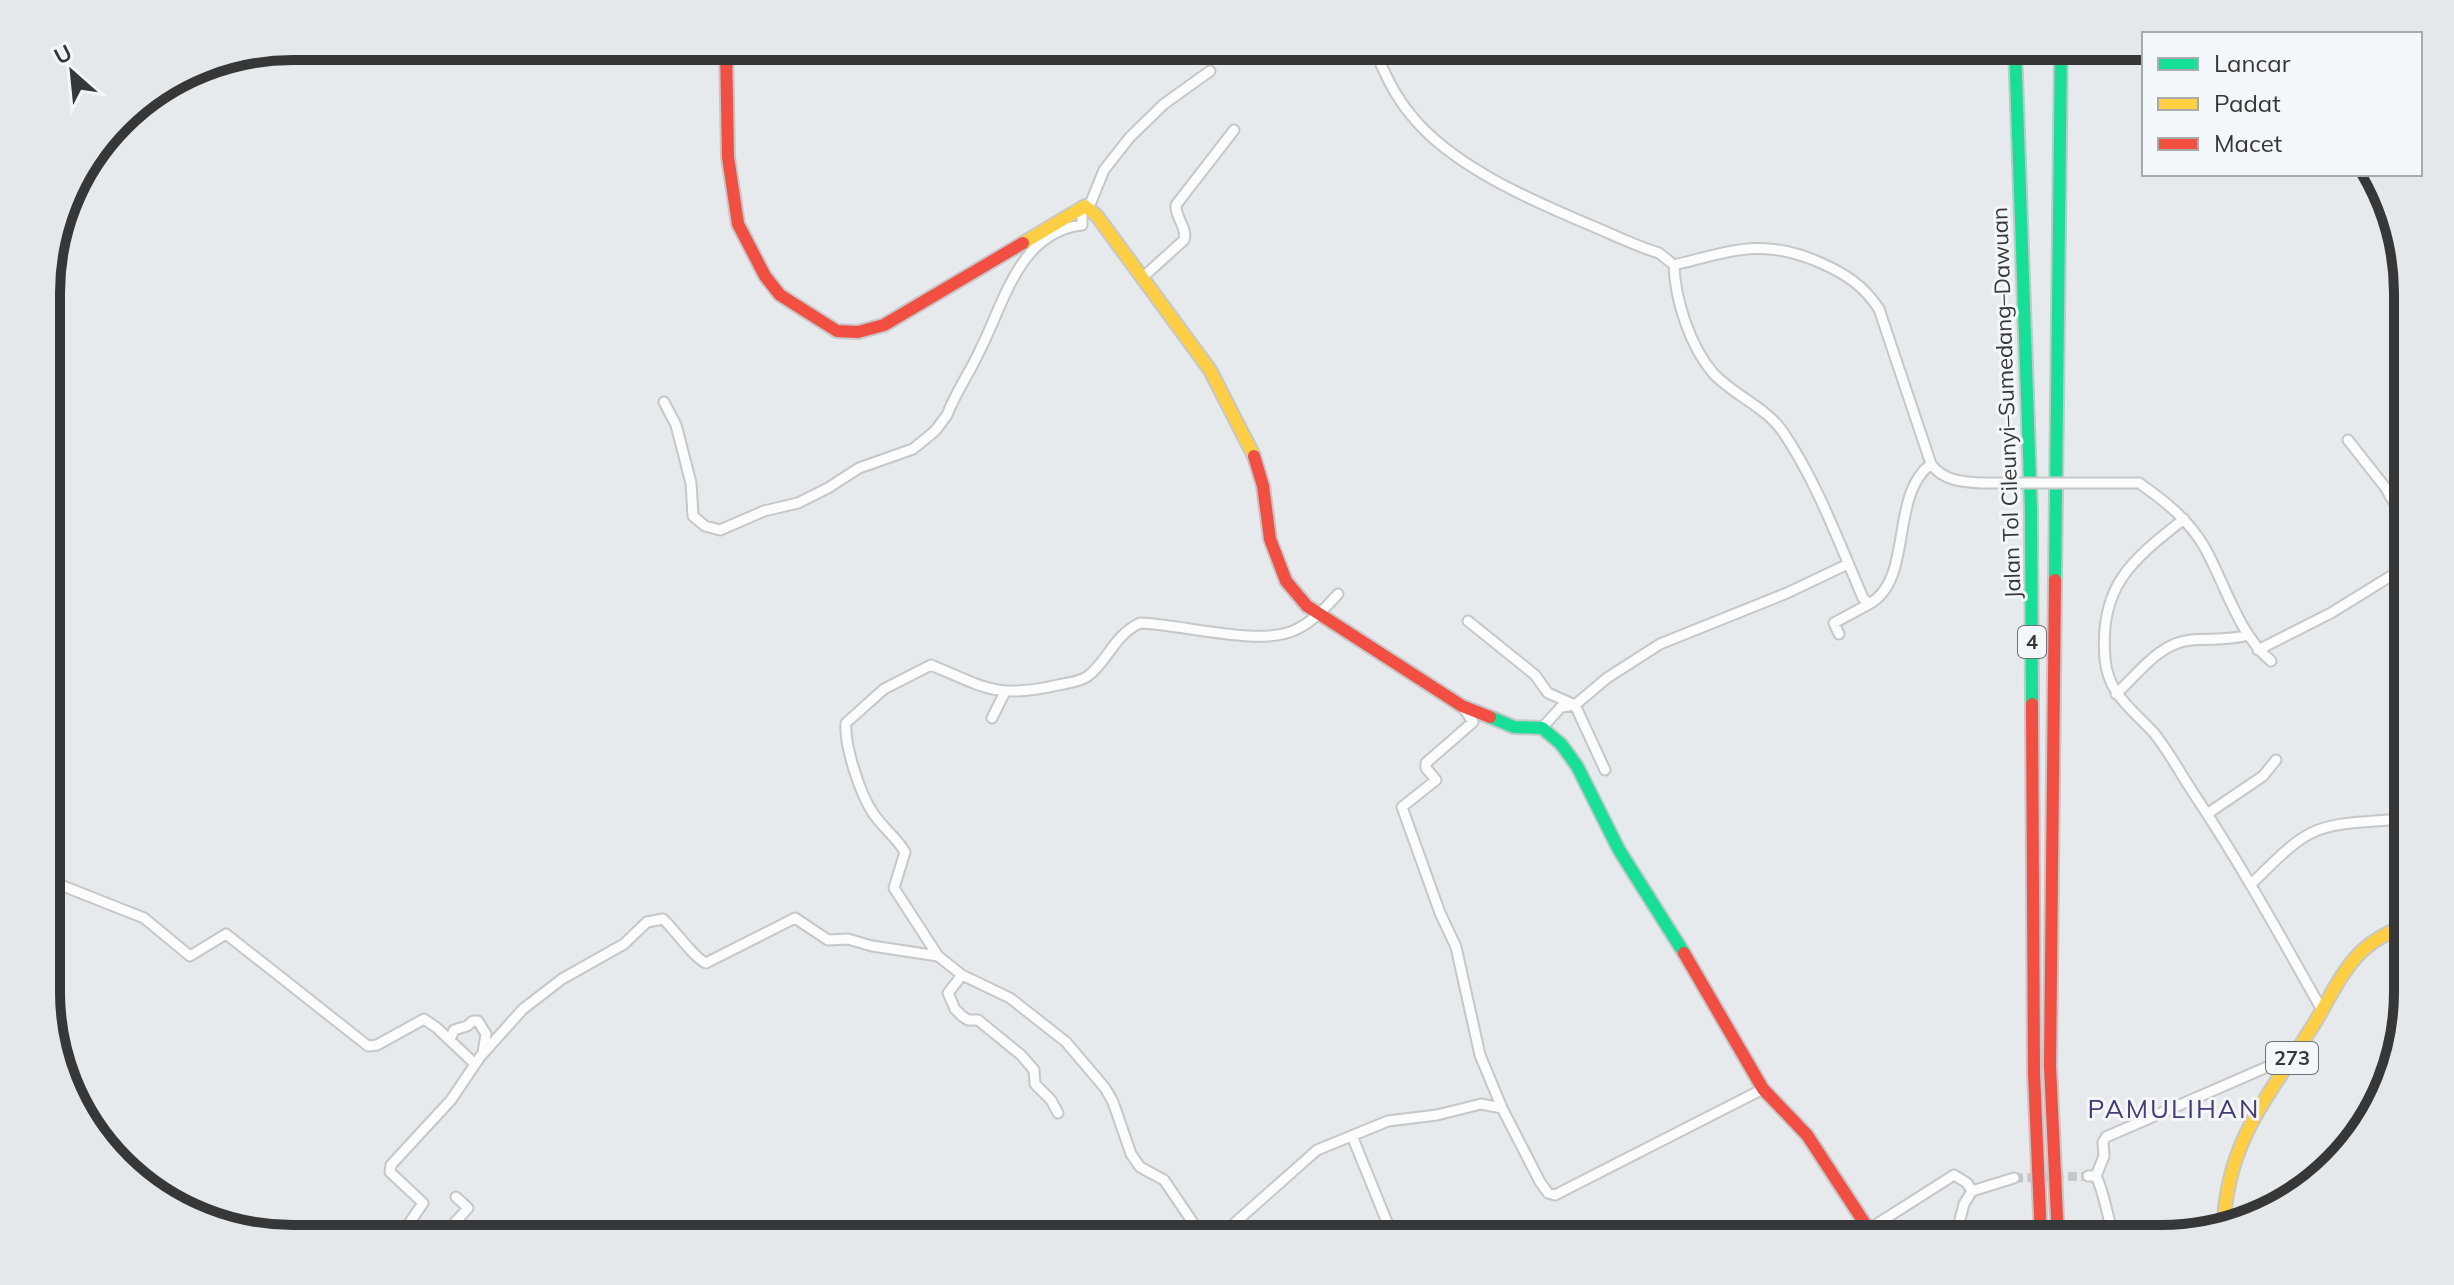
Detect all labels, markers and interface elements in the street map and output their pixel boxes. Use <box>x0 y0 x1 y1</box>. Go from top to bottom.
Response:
north arrow <box>32 32 112 112</box>
legend <box>2142 32 2422 176</box>
text: U <box>49 38 77 70</box>
text: Lancar <box>2214 48 2291 78</box>
text: Padat <box>2214 88 2281 118</box>
text: Macet <box>2214 128 2282 158</box>
street label: Jalan Tol Cileunyi–Sumedang–Dawuan <box>1985 207 2027 599</box>
road number: 4 <box>2018 626 2046 658</box>
road number: 273 <box>2266 1042 2318 1074</box>
district label: PAMULIHAN <box>2088 1092 2260 1125</box>

